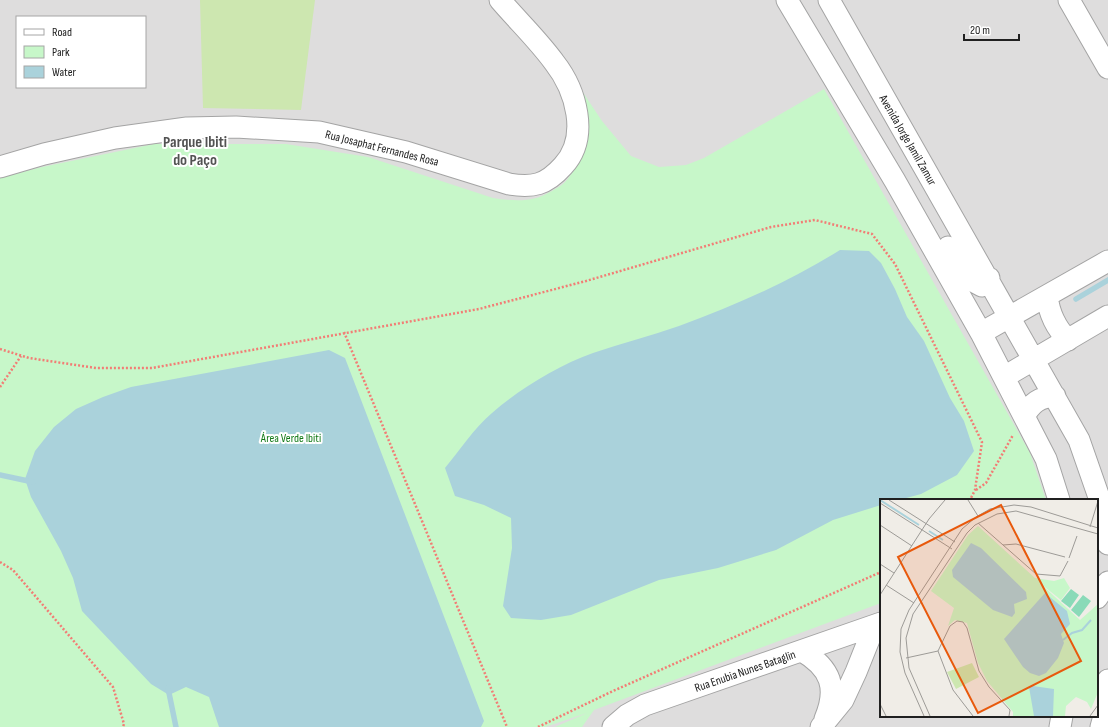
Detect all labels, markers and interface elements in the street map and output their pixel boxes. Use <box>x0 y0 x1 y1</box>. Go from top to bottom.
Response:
legend <box>16 16 146 88</box>
scale bar <box>964 16 1019 42</box>
text: 20 m <box>970 23 990 38</box>
text: Road <box>52 25 72 40</box>
text: Park <box>52 45 70 60</box>
text: Water <box>52 65 76 80</box>
street label: Avenida Jorge Jamil Zamur <box>875 91 940 189</box>
street label: Rua Josaphat Fernandes Rosa <box>324 127 441 170</box>
district label: Parque Ibiti do Paço <box>163 133 227 170</box>
park label: Área Verde Ibiti <box>260 431 321 446</box>
inset map <box>880 499 1098 717</box>
street label: Rua Enubia Nunes Bataglin <box>693 647 798 696</box>

